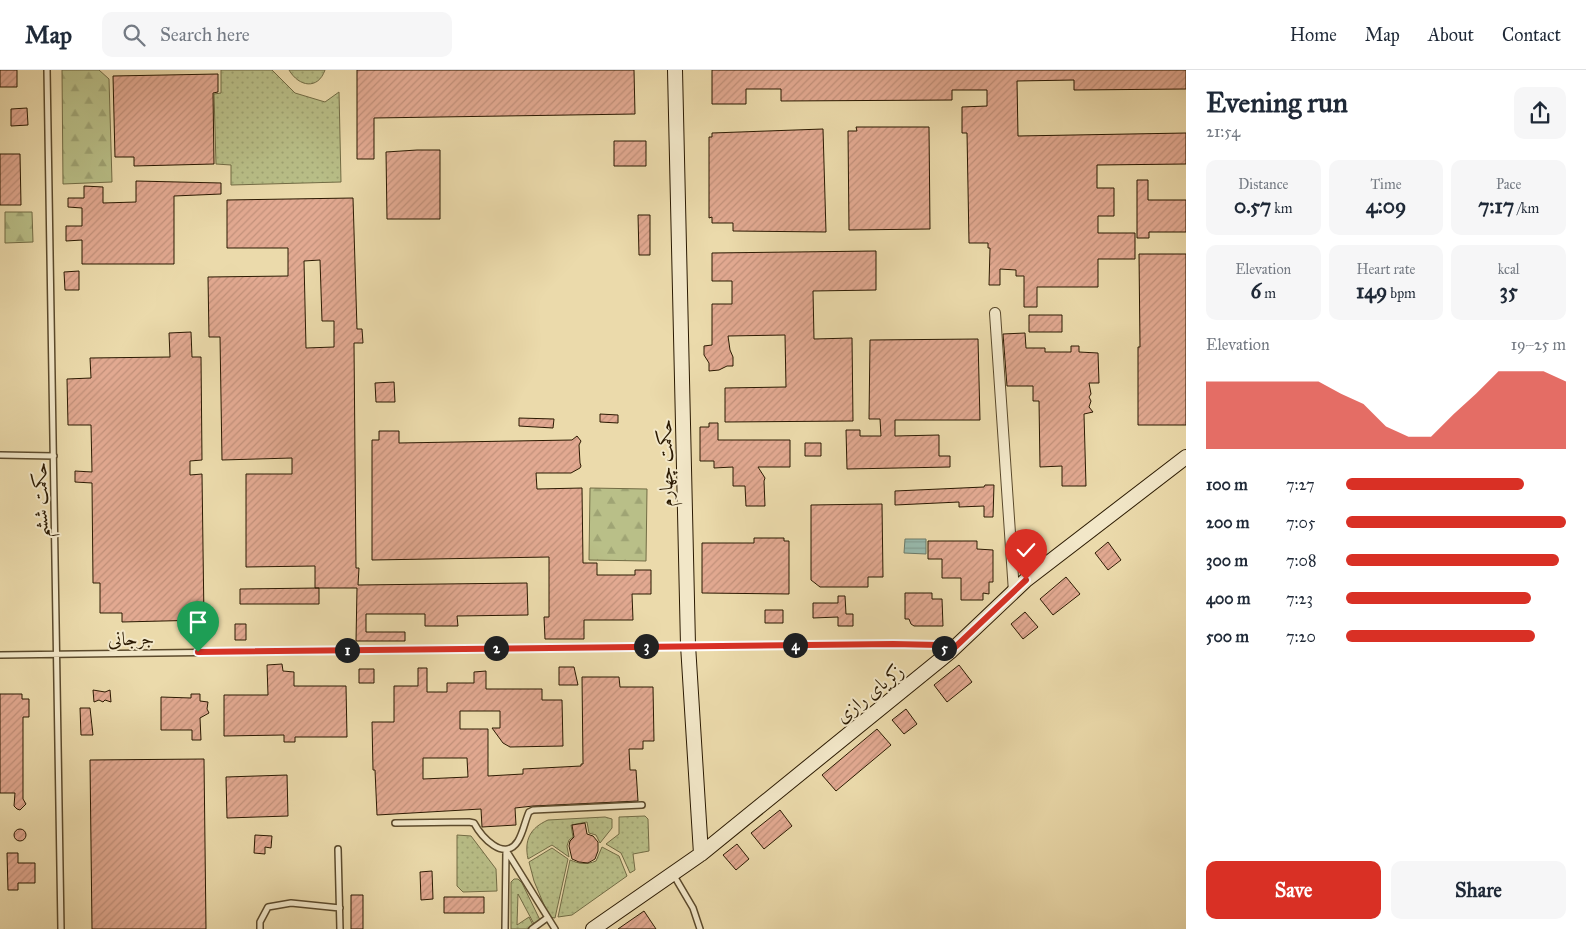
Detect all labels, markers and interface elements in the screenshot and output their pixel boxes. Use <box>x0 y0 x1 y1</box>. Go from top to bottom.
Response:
search box <box>102 12 452 57</box>
text: Map <box>25 20 72 50</box>
icon: search <box>120 21 148 49</box>
text: Search here <box>160 23 250 46</box>
text: Home <box>1290 24 1337 46</box>
text: Map <box>1365 24 1400 46</box>
text: About <box>1428 24 1474 46</box>
text: Contact <box>1502 24 1561 46</box>
text: Evening run <box>1206 85 1348 120</box>
button: share <box>1514 87 1566 139</box>
text: 21:54 <box>1206 122 1240 141</box>
text: Distance <box>1238 176 1288 193</box>
text: Time <box>1370 176 1401 193</box>
text: Pace <box>1496 176 1521 193</box>
text: 0.57 <box>1234 193 1271 219</box>
text: 4:09 <box>1366 193 1406 219</box>
text: 7:17 <box>1478 193 1514 219</box>
text: km <box>1271 200 1293 217</box>
text: /km <box>1514 200 1539 217</box>
text: Elevation <box>1236 261 1291 278</box>
text: Heart rate <box>1357 261 1415 278</box>
text: kcal <box>1498 261 1520 278</box>
text: 6 <box>1251 278 1261 304</box>
text: 149 <box>1356 278 1387 304</box>
text: 35 <box>1500 278 1518 304</box>
text: m <box>1261 285 1276 302</box>
text: bpm <box>1387 285 1416 302</box>
text: Elevation <box>1206 335 1270 354</box>
text: 19–25 m <box>1511 335 1566 354</box>
street label: حکمت چهارم <box>653 419 683 507</box>
street label: حکمت ششم <box>28 462 61 538</box>
text: 100 m <box>1206 475 1248 494</box>
text: 7:27 <box>1286 475 1315 494</box>
text: 200 m <box>1206 513 1249 532</box>
text: 7:05 <box>1286 513 1315 532</box>
pin <box>1005 529 1047 580</box>
icon: check <box>1012 536 1040 564</box>
text: 300 m <box>1206 551 1248 570</box>
text: 7:08 <box>1286 551 1316 570</box>
text: 400 m <box>1206 589 1250 608</box>
text: 7:23 <box>1286 589 1313 608</box>
pin <box>177 601 219 652</box>
icon: arrive <box>184 608 212 636</box>
street label: جرجانی <box>108 627 154 650</box>
text: 500 m <box>1206 627 1249 646</box>
text: 7:20 <box>1286 627 1316 646</box>
pin: 4 <box>782 632 808 658</box>
pin: 3 <box>634 634 658 658</box>
pin: 2 <box>484 636 508 660</box>
pin: 5 <box>932 636 956 660</box>
text: 4 <box>792 637 799 654</box>
pin: 1 <box>334 638 360 662</box>
text: 3 <box>644 638 649 655</box>
text: 2 <box>493 640 500 657</box>
text: 5 <box>941 640 948 657</box>
text: 1 <box>345 642 350 659</box>
street label: زکریای رازی <box>831 659 909 729</box>
button: Save <box>1206 861 1381 919</box>
button: Share <box>1391 861 1566 919</box>

